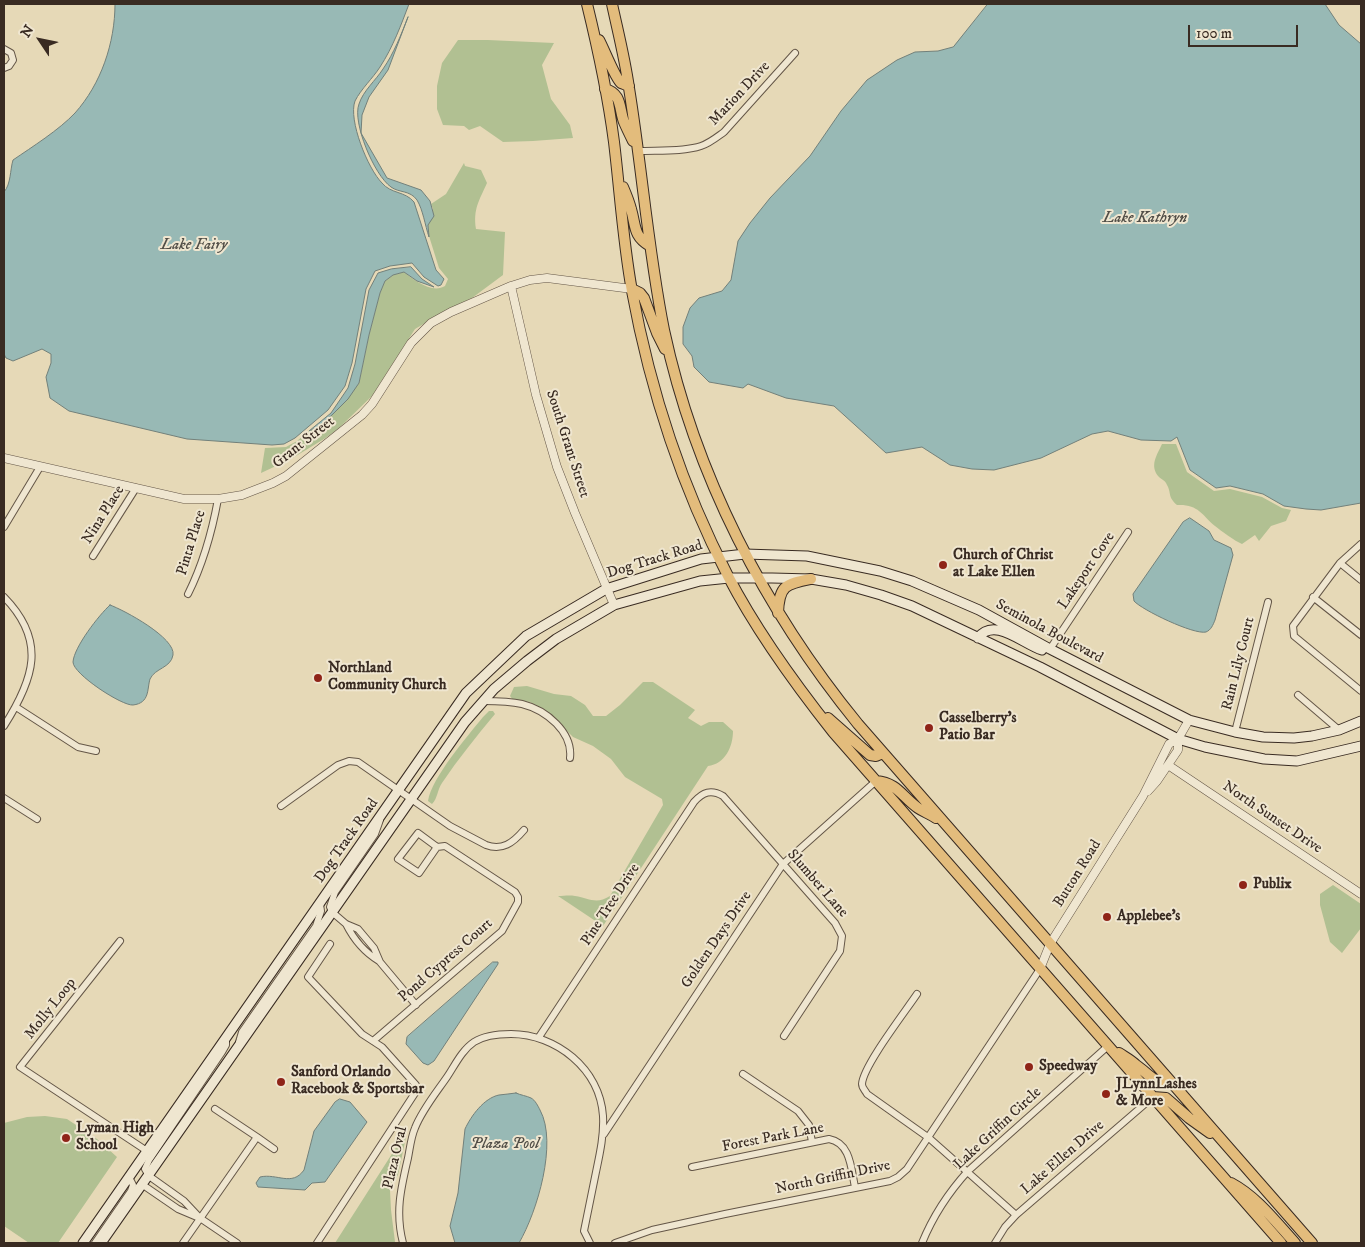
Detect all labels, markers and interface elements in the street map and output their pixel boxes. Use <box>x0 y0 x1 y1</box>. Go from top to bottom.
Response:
north arrow <box>15 15 65 65</box>
scale bar <box>1190 15 1300 47</box>
text: N <box>17 22 38 41</box>
text: 100 m <box>1196 24 1232 43</box>
street label: Marion Drive <box>706 58 774 130</box>
water label: Lake Kathryn <box>1103 209 1187 229</box>
water label: Lake Fairy <box>161 236 227 256</box>
street label: South Grant Street <box>541 388 593 500</box>
street label: Grant Street <box>269 413 339 473</box>
street label: Nina Place <box>79 482 129 548</box>
street label: Pinta Place <box>174 508 210 578</box>
street label: Lakeport Cove <box>1055 529 1119 613</box>
street label: Dog Track Road <box>605 537 705 583</box>
place label: Church of Christ at Lake Ellen <box>953 547 1053 582</box>
marker: Church of Christ at Lake Ellen <box>937 559 949 571</box>
street label: Seminola Boulevard <box>992 596 1106 668</box>
street label: Rain Lily Court <box>1219 615 1259 713</box>
place label: Northland Community Church <box>328 660 447 695</box>
marker: Northland Community Church <box>312 672 324 684</box>
place label: Casselberry's Patio Bar <box>939 710 1016 745</box>
marker: Casselberry's Patio Bar <box>923 722 935 734</box>
street label: North Sunset Drive <box>1219 778 1325 858</box>
street label: Dog Track Road <box>311 795 383 887</box>
street label: Button Road <box>1050 837 1106 911</box>
street label: Slumber Lane <box>783 846 851 922</box>
street label: Pine Tree Drive <box>578 861 644 949</box>
place label: Publix <box>1253 876 1292 894</box>
marker: Publix <box>1237 879 1249 891</box>
street label: Golden Days Drive <box>678 888 756 992</box>
place label: Applebee's <box>1117 908 1180 926</box>
marker: Applebee's <box>1101 911 1113 923</box>
street label: Pond Cypress Court <box>395 915 497 1007</box>
street label: Molly Loop <box>21 975 81 1043</box>
place label: Speedway <box>1039 1058 1097 1076</box>
marker: Speedway <box>1023 1061 1035 1073</box>
place label: Sanford Orlando Racebook & Sportsbar <box>291 1064 424 1099</box>
marker: Sanford Orlando Racebook & Sportsbar <box>275 1076 287 1088</box>
place label: JLynnLashes & More <box>1116 1076 1197 1111</box>
street label: Lake Griffin Circle <box>951 1084 1045 1174</box>
marker: JLynnLashes & More <box>1100 1088 1112 1100</box>
street label: Lake Ellen Drive <box>1018 1117 1108 1199</box>
street label: Forest Park Lane <box>721 1119 825 1157</box>
place label: Lyman High School <box>76 1120 154 1155</box>
street label: Plaza Oval <box>380 1125 412 1191</box>
marker: Lyman High School <box>60 1132 72 1144</box>
water label: Plaza Pool <box>471 1135 539 1155</box>
street label: North Griffin Drive <box>774 1157 892 1199</box>

